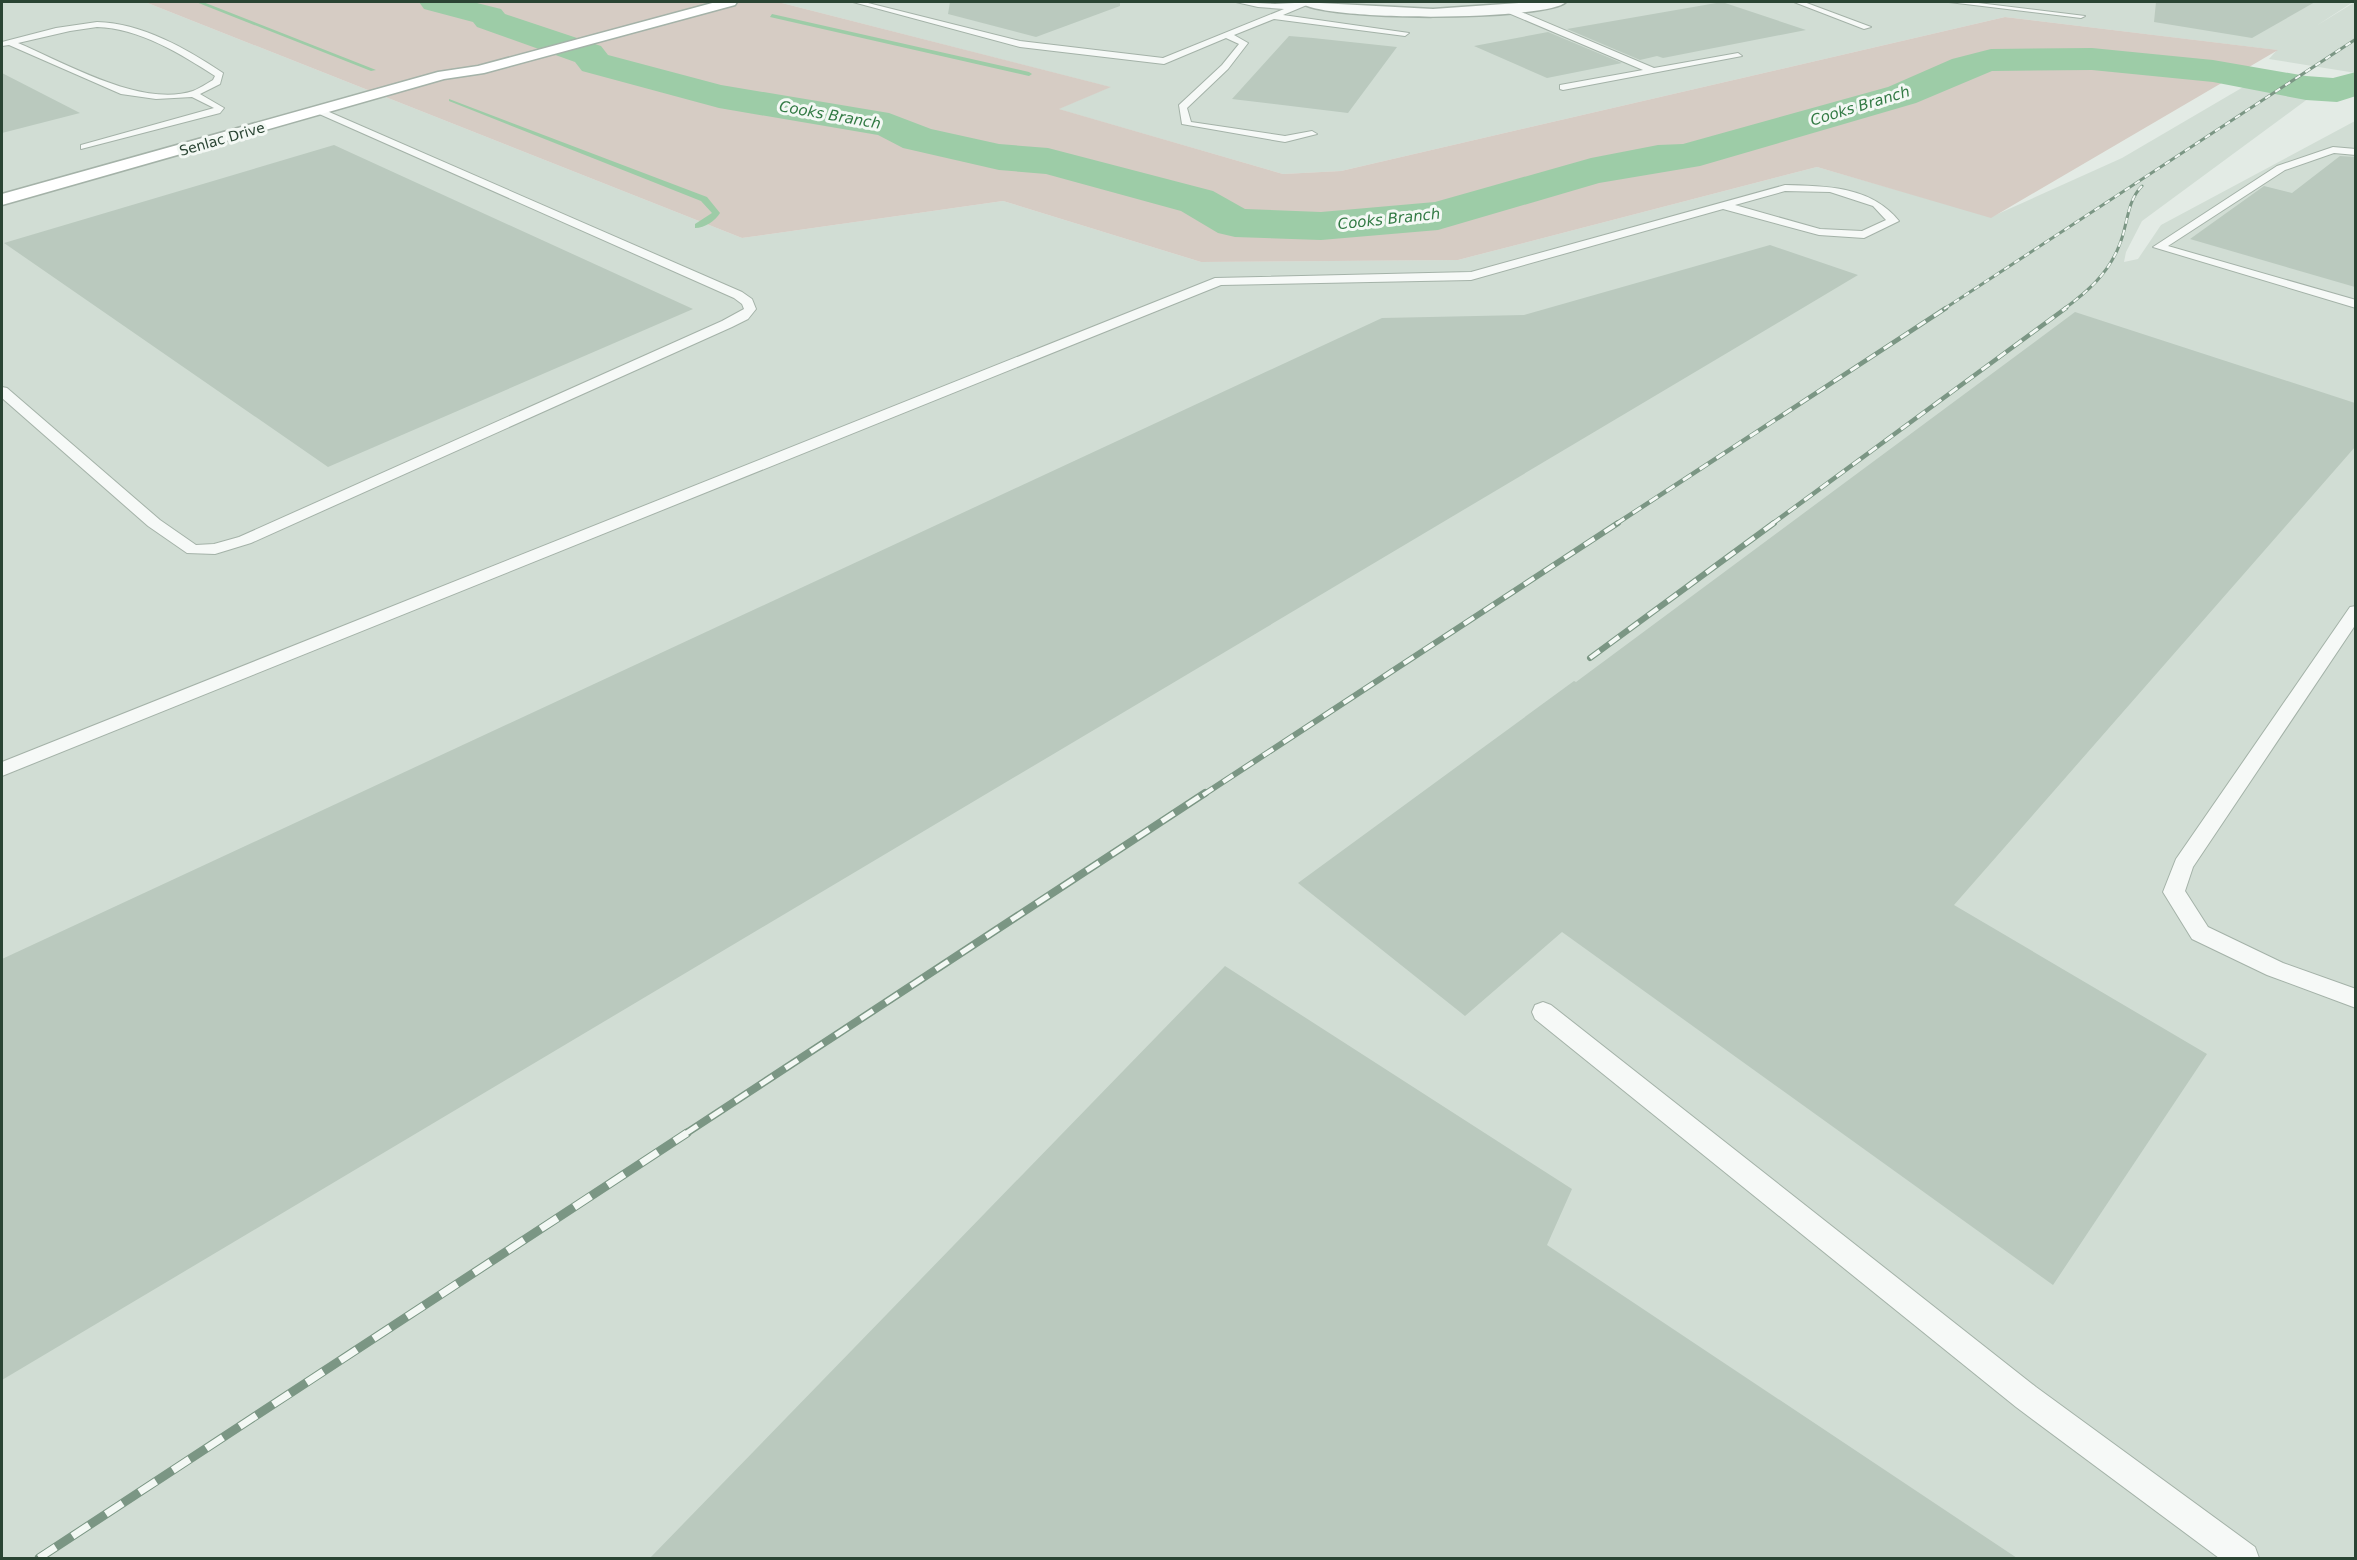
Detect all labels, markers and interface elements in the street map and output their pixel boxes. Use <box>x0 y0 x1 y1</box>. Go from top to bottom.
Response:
water label: Cooks Branch <box>1808 82 1912 130</box>
water label: Cooks Branch <box>778 97 882 133</box>
street label: Senlac Drive <box>177 119 267 159</box>
water label: Cooks Branch <box>1337 205 1441 233</box>

